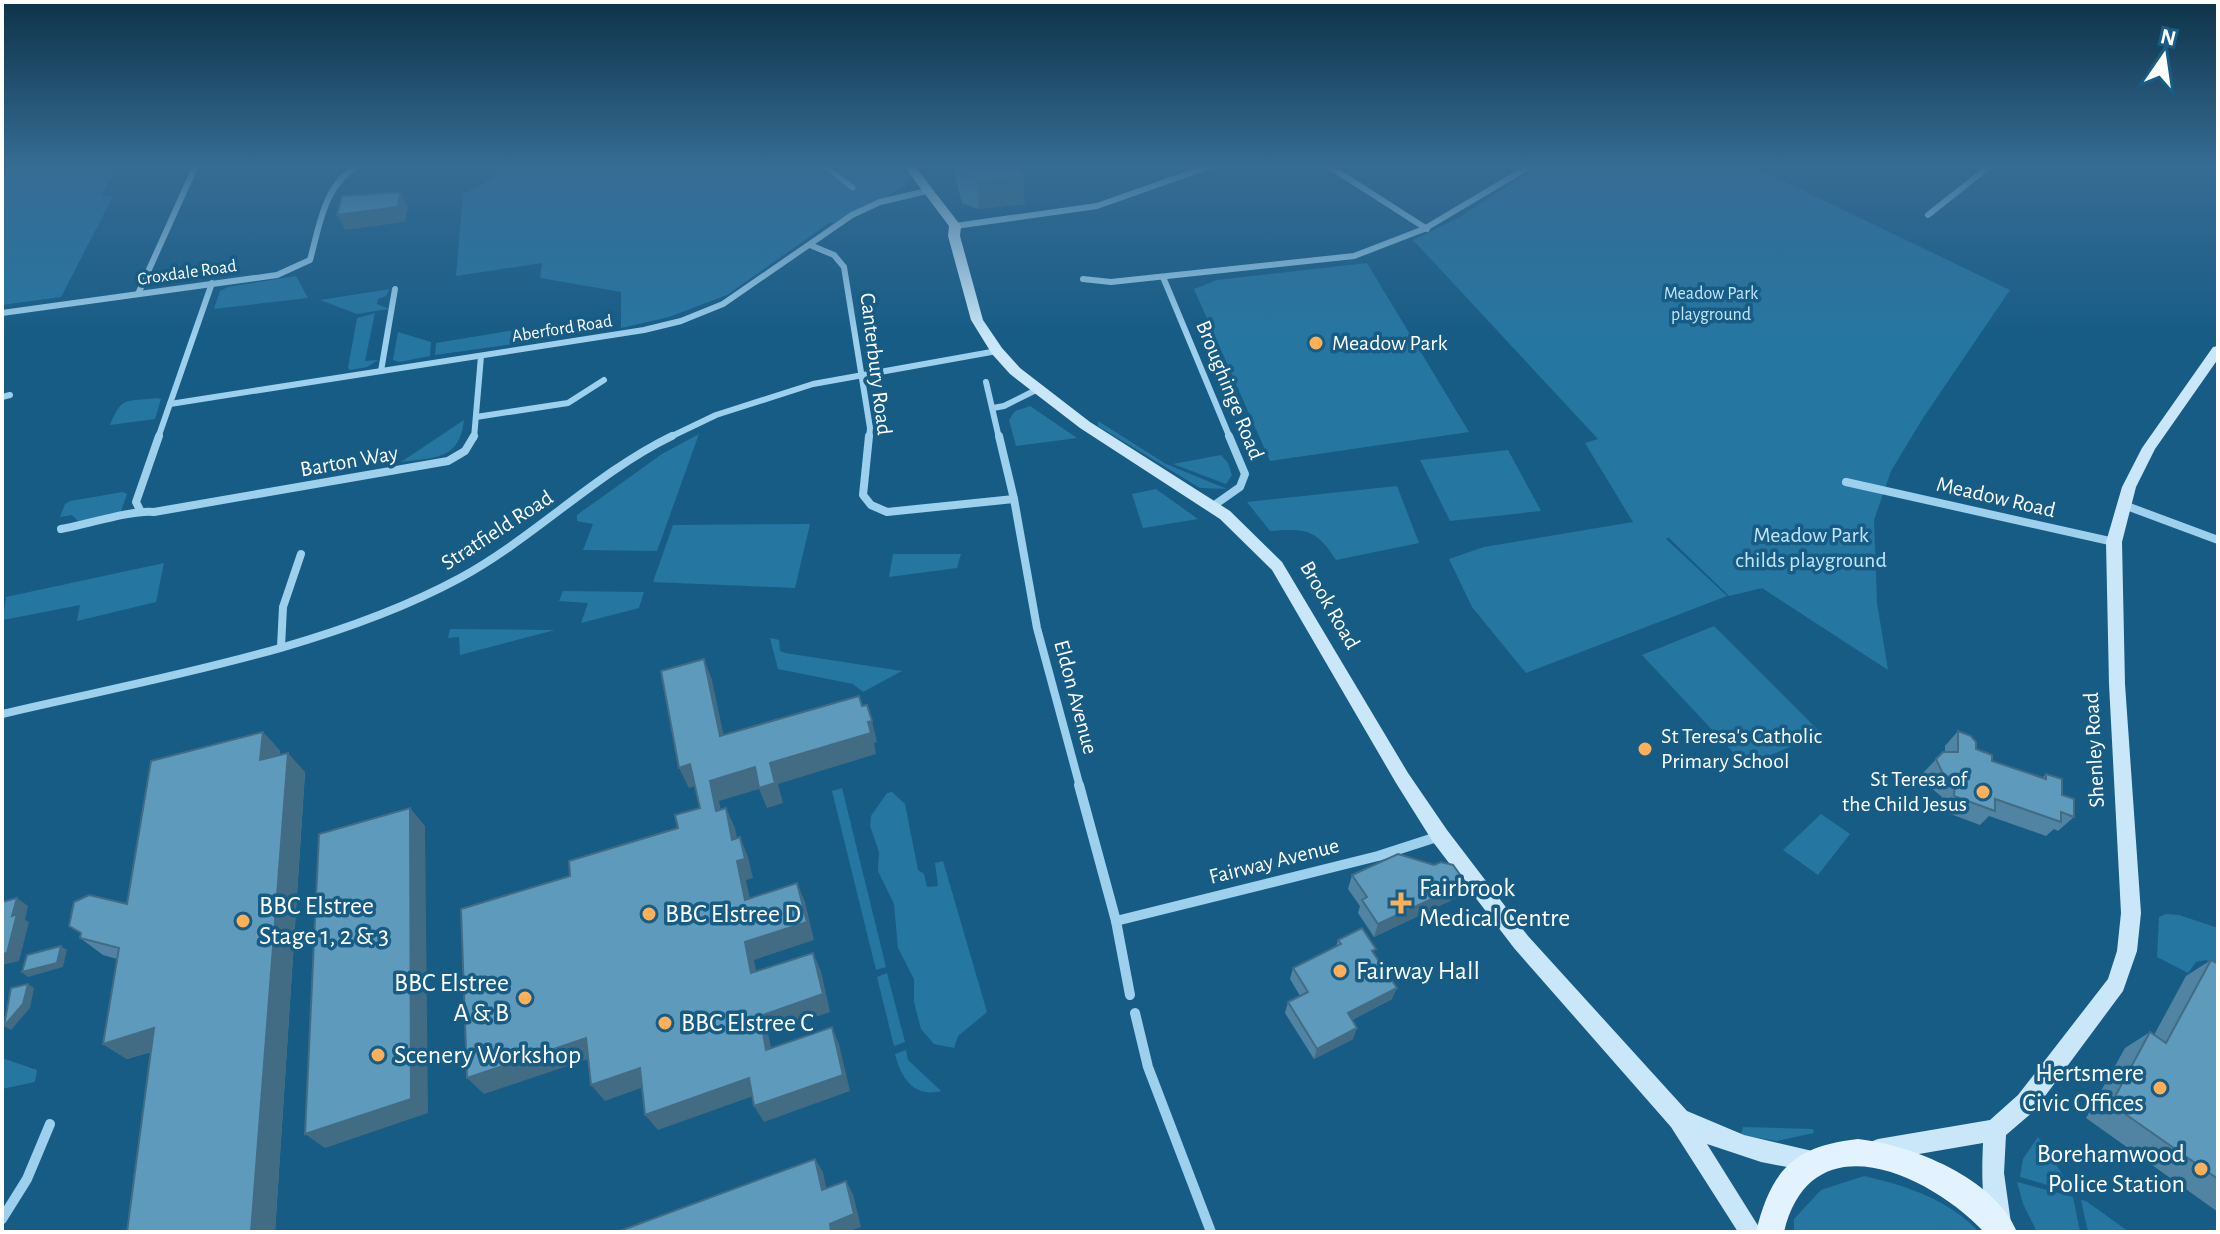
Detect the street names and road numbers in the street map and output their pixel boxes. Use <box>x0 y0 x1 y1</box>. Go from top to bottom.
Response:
street label: Croxdale Road <box>136 257 238 289</box>
street label: Canterbury Road <box>856 292 896 436</box>
street label: Aberford Road <box>510 312 614 346</box>
street label: Broughinge Road <box>1192 317 1268 463</box>
street label: Barton Way <box>298 441 400 480</box>
street label: Meadow Road <box>1934 473 2058 521</box>
street label: Stratfield Road <box>437 486 557 574</box>
street label: Brook Road <box>1296 557 1364 653</box>
street label: Eldon Avenue <box>1050 638 1102 756</box>
street label: Shenley Road <box>2080 692 2108 808</box>
street label: Fairway Avenue <box>1207 834 1341 888</box>

